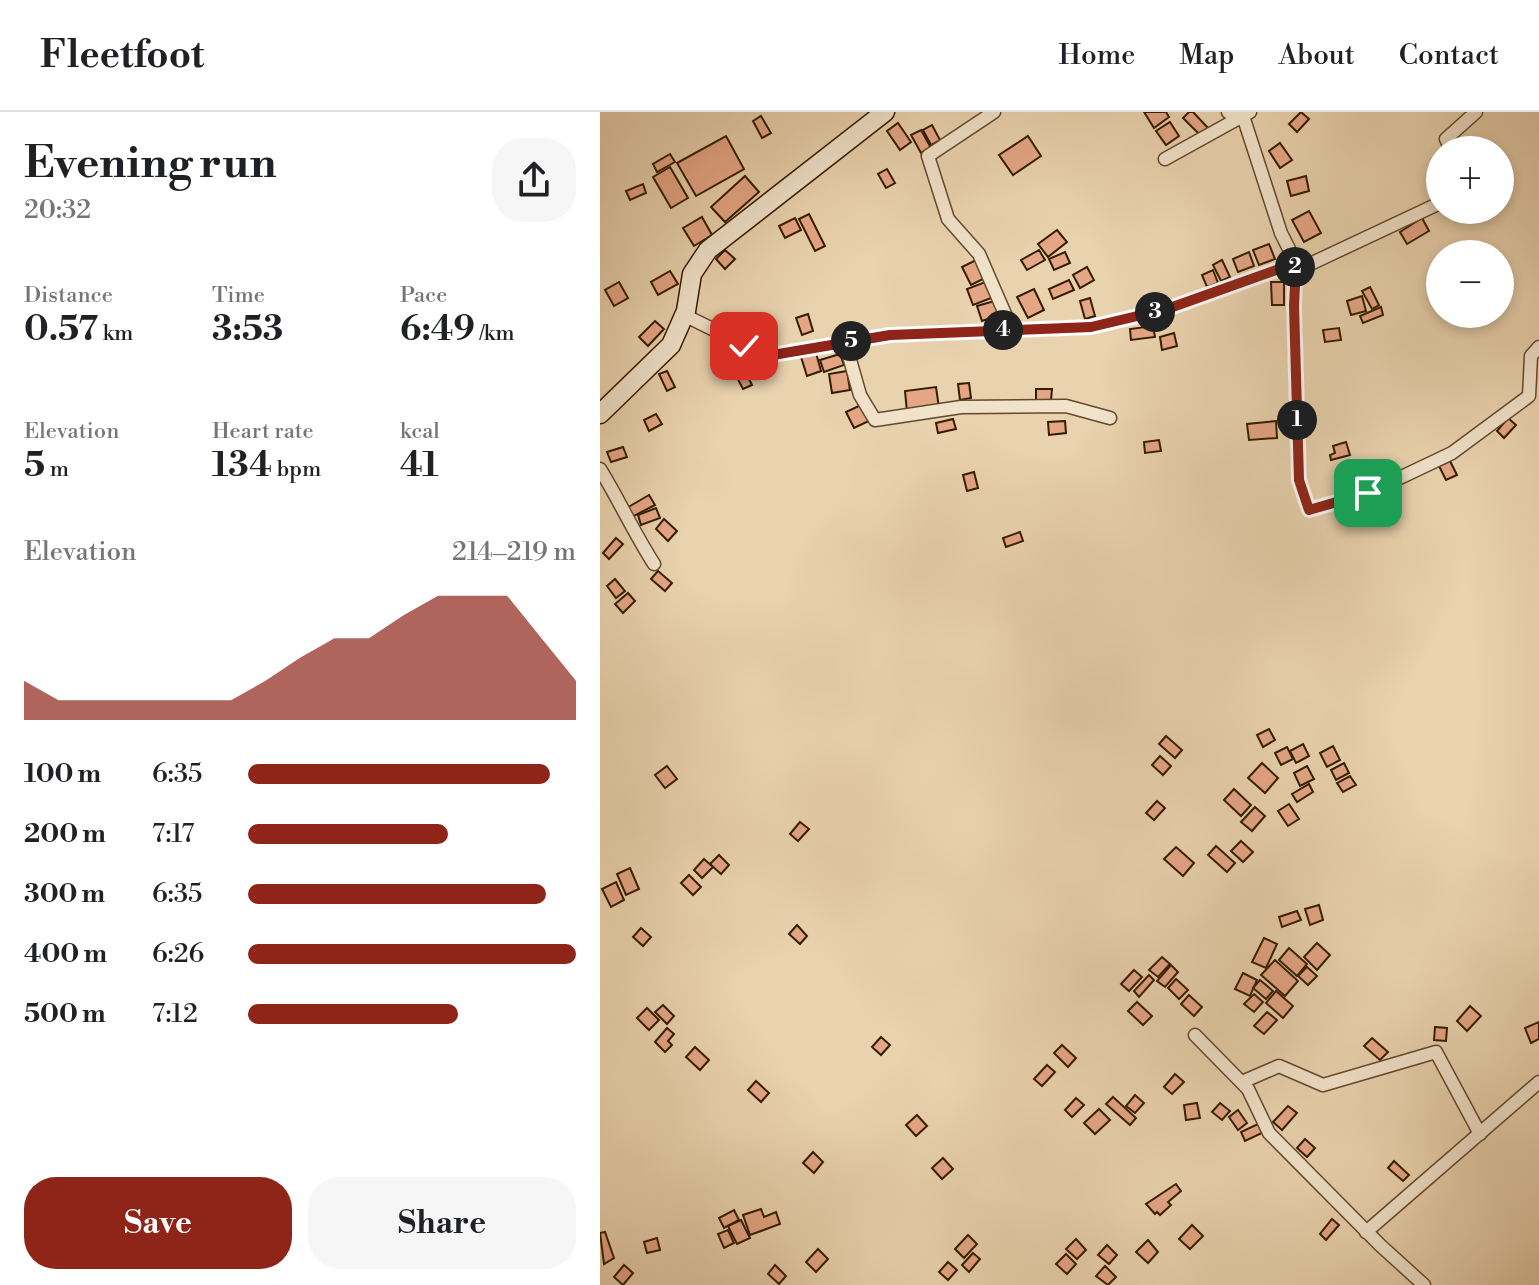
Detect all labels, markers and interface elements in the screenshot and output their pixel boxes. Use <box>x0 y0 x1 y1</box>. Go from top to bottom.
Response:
text: Fleetfoot <box>40 32 204 79</box>
text: Home <box>1059 38 1135 73</box>
text: Map <box>1179 38 1234 73</box>
text: About <box>1278 38 1355 73</box>
text: Contact <box>1399 38 1499 73</box>
text: Evening run <box>24 136 277 191</box>
map controls <box>1426 136 1514 328</box>
button: + <box>1426 136 1514 224</box>
button: share <box>492 138 576 222</box>
text: 20:32 <box>24 194 91 226</box>
button: − <box>1426 240 1514 328</box>
pin: 2 <box>1275 247 1315 287</box>
text: 2 <box>1288 253 1302 280</box>
text: Distance <box>24 282 113 309</box>
text: Time <box>212 282 265 309</box>
text: Pace <box>400 282 447 309</box>
pin: 3 <box>1135 292 1175 332</box>
text: 3 <box>1148 298 1162 325</box>
text: 0.57 <box>24 309 98 351</box>
text: 3:53 <box>212 309 283 351</box>
text: 6:49 <box>400 309 475 351</box>
pin: 4 <box>983 310 1023 350</box>
pin <box>710 312 778 380</box>
text: 4 <box>996 316 1010 343</box>
text: km <box>98 320 133 347</box>
text: /km <box>475 320 514 347</box>
pin: 5 <box>831 321 871 361</box>
icon: check <box>722 324 766 368</box>
text: 5 <box>844 327 858 354</box>
pin: 1 <box>1277 400 1317 440</box>
text: 1 <box>1292 406 1302 433</box>
text: Elevation <box>24 418 119 445</box>
text: Heart rate <box>212 418 314 445</box>
text: kcal <box>400 418 440 445</box>
text: 5 <box>24 445 45 487</box>
text: 134 <box>212 445 272 487</box>
text: 41 <box>400 445 439 487</box>
text: m <box>45 456 69 483</box>
text: bpm <box>272 456 321 483</box>
pin <box>1334 459 1402 527</box>
icon: arrive <box>1346 471 1390 515</box>
text: Elevation <box>24 536 137 568</box>
text: 214–219 m <box>452 536 576 568</box>
text: 100 m <box>24 758 101 790</box>
text: 6:35 <box>152 758 202 790</box>
text: 200 m <box>24 818 106 850</box>
text: 7:17 <box>152 818 194 850</box>
text: 300 m <box>24 878 105 910</box>
text: 6:35 <box>152 878 202 910</box>
text: 400 m <box>24 938 107 970</box>
text: 6:26 <box>152 938 204 970</box>
text: 500 m <box>24 998 106 1030</box>
text: 7:12 <box>152 998 198 1030</box>
button: Save <box>24 1177 292 1269</box>
button: Share <box>308 1177 576 1269</box>

